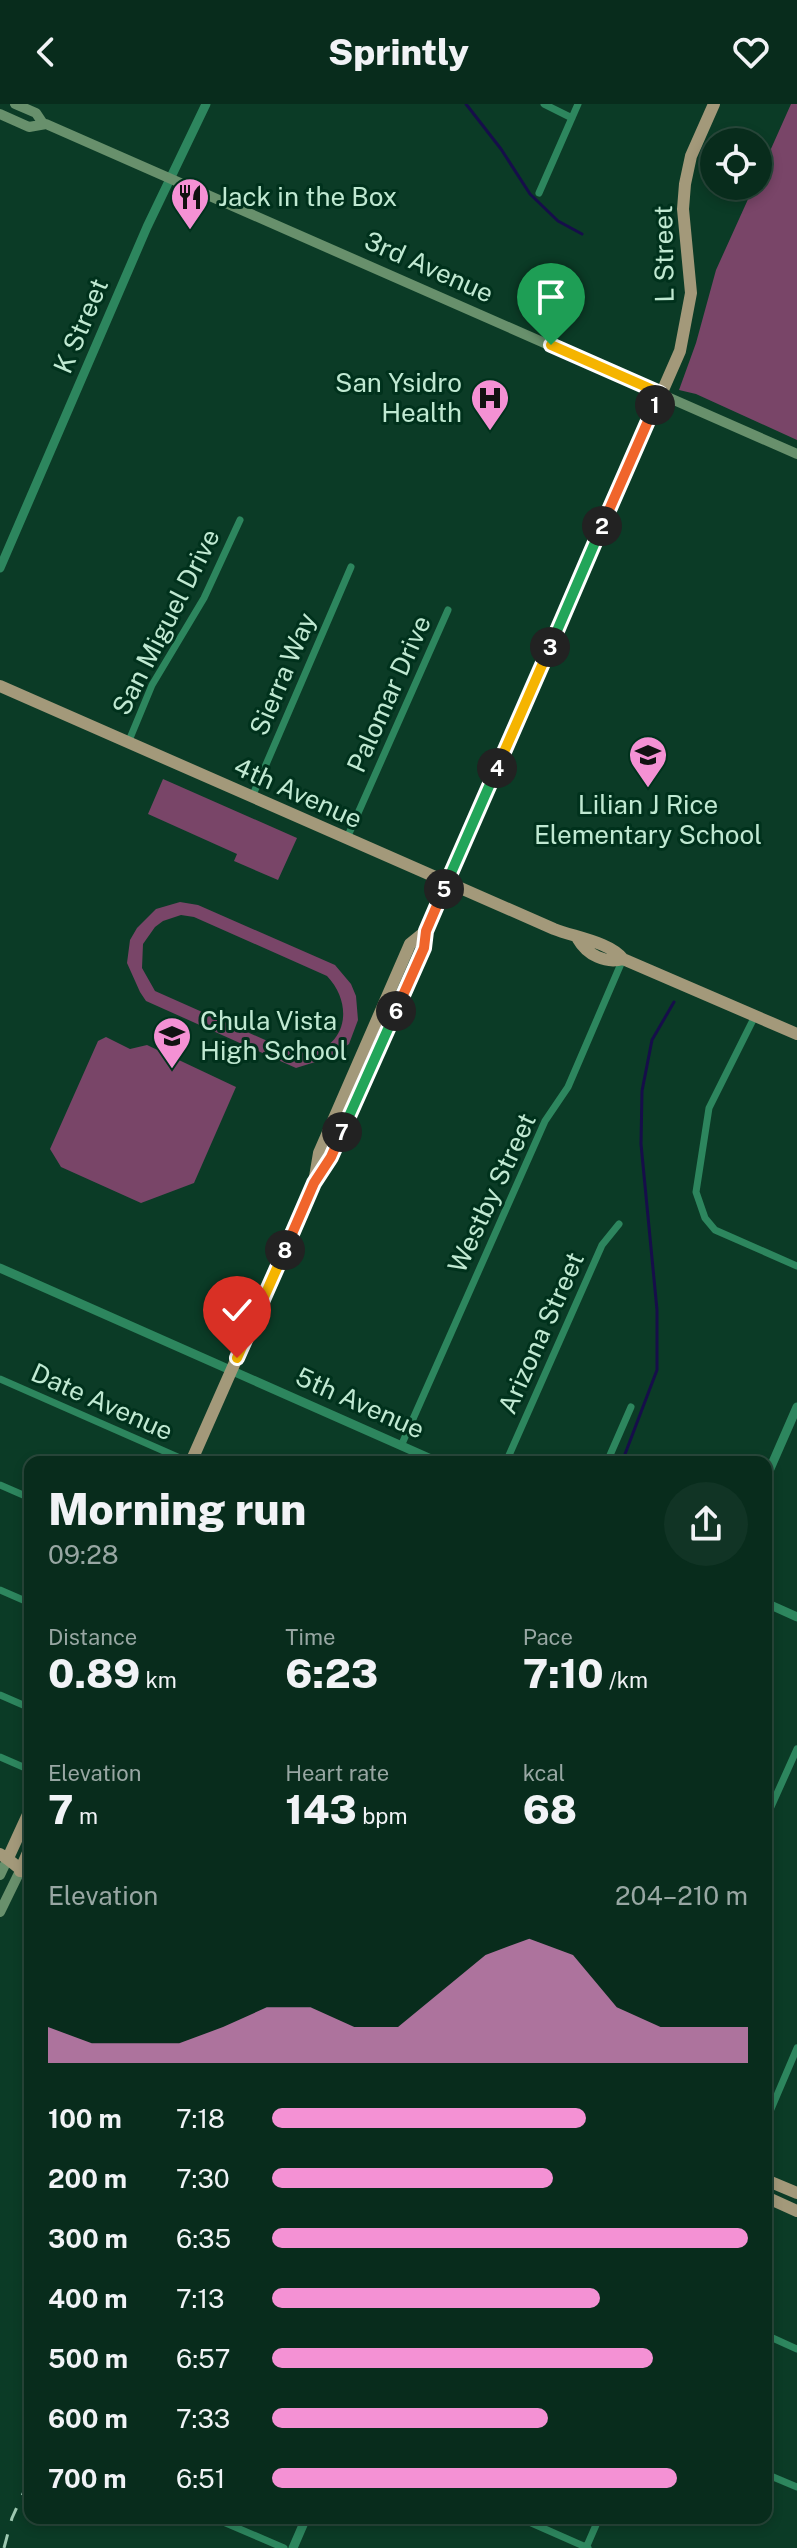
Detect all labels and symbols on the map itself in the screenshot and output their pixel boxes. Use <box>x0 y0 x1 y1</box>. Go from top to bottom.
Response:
restaurant icon: Jack in the Box <box>169 176 211 231</box>
place label: Jack in the Box <box>218 181 397 212</box>
street label: L Street <box>647 205 680 303</box>
street label: 3rd Avenue <box>360 224 498 309</box>
pin <box>517 263 585 345</box>
street label: K Street <box>47 274 114 378</box>
place label: San Ysidro Health <box>335 367 462 428</box>
hospital icon: San Ysidro Health <box>469 377 511 432</box>
pin: 1 <box>635 385 675 425</box>
pin: 2 <box>582 506 622 546</box>
street label: San Miguel Drive <box>105 524 226 720</box>
street label: Sierra Way <box>243 608 322 740</box>
street label: Palomar Drive <box>340 611 437 777</box>
pin: 3 <box>530 627 570 667</box>
school or university icon: Lilian J Rice Elementary School <box>627 734 669 789</box>
pin: 4 <box>477 748 517 788</box>
street label: 4th Avenue <box>229 751 367 835</box>
place label: Lilian J Rice Elementary School <box>534 789 762 850</box>
pin: 5 <box>424 869 464 909</box>
pin: 6 <box>376 991 416 1031</box>
place label: Chula Vista High School <box>200 1005 347 1066</box>
school or university icon: Chula Vista High School <box>151 1015 193 1070</box>
street label: Westby Street <box>441 1108 542 1278</box>
pin: 7 <box>322 1112 362 1152</box>
pin: 8 <box>265 1230 305 1270</box>
street label: Arizona Street <box>491 1247 590 1418</box>
pin <box>203 1276 271 1358</box>
street label: Date Avenue <box>27 1357 178 1447</box>
street label: 5th Avenue <box>291 1360 429 1445</box>

